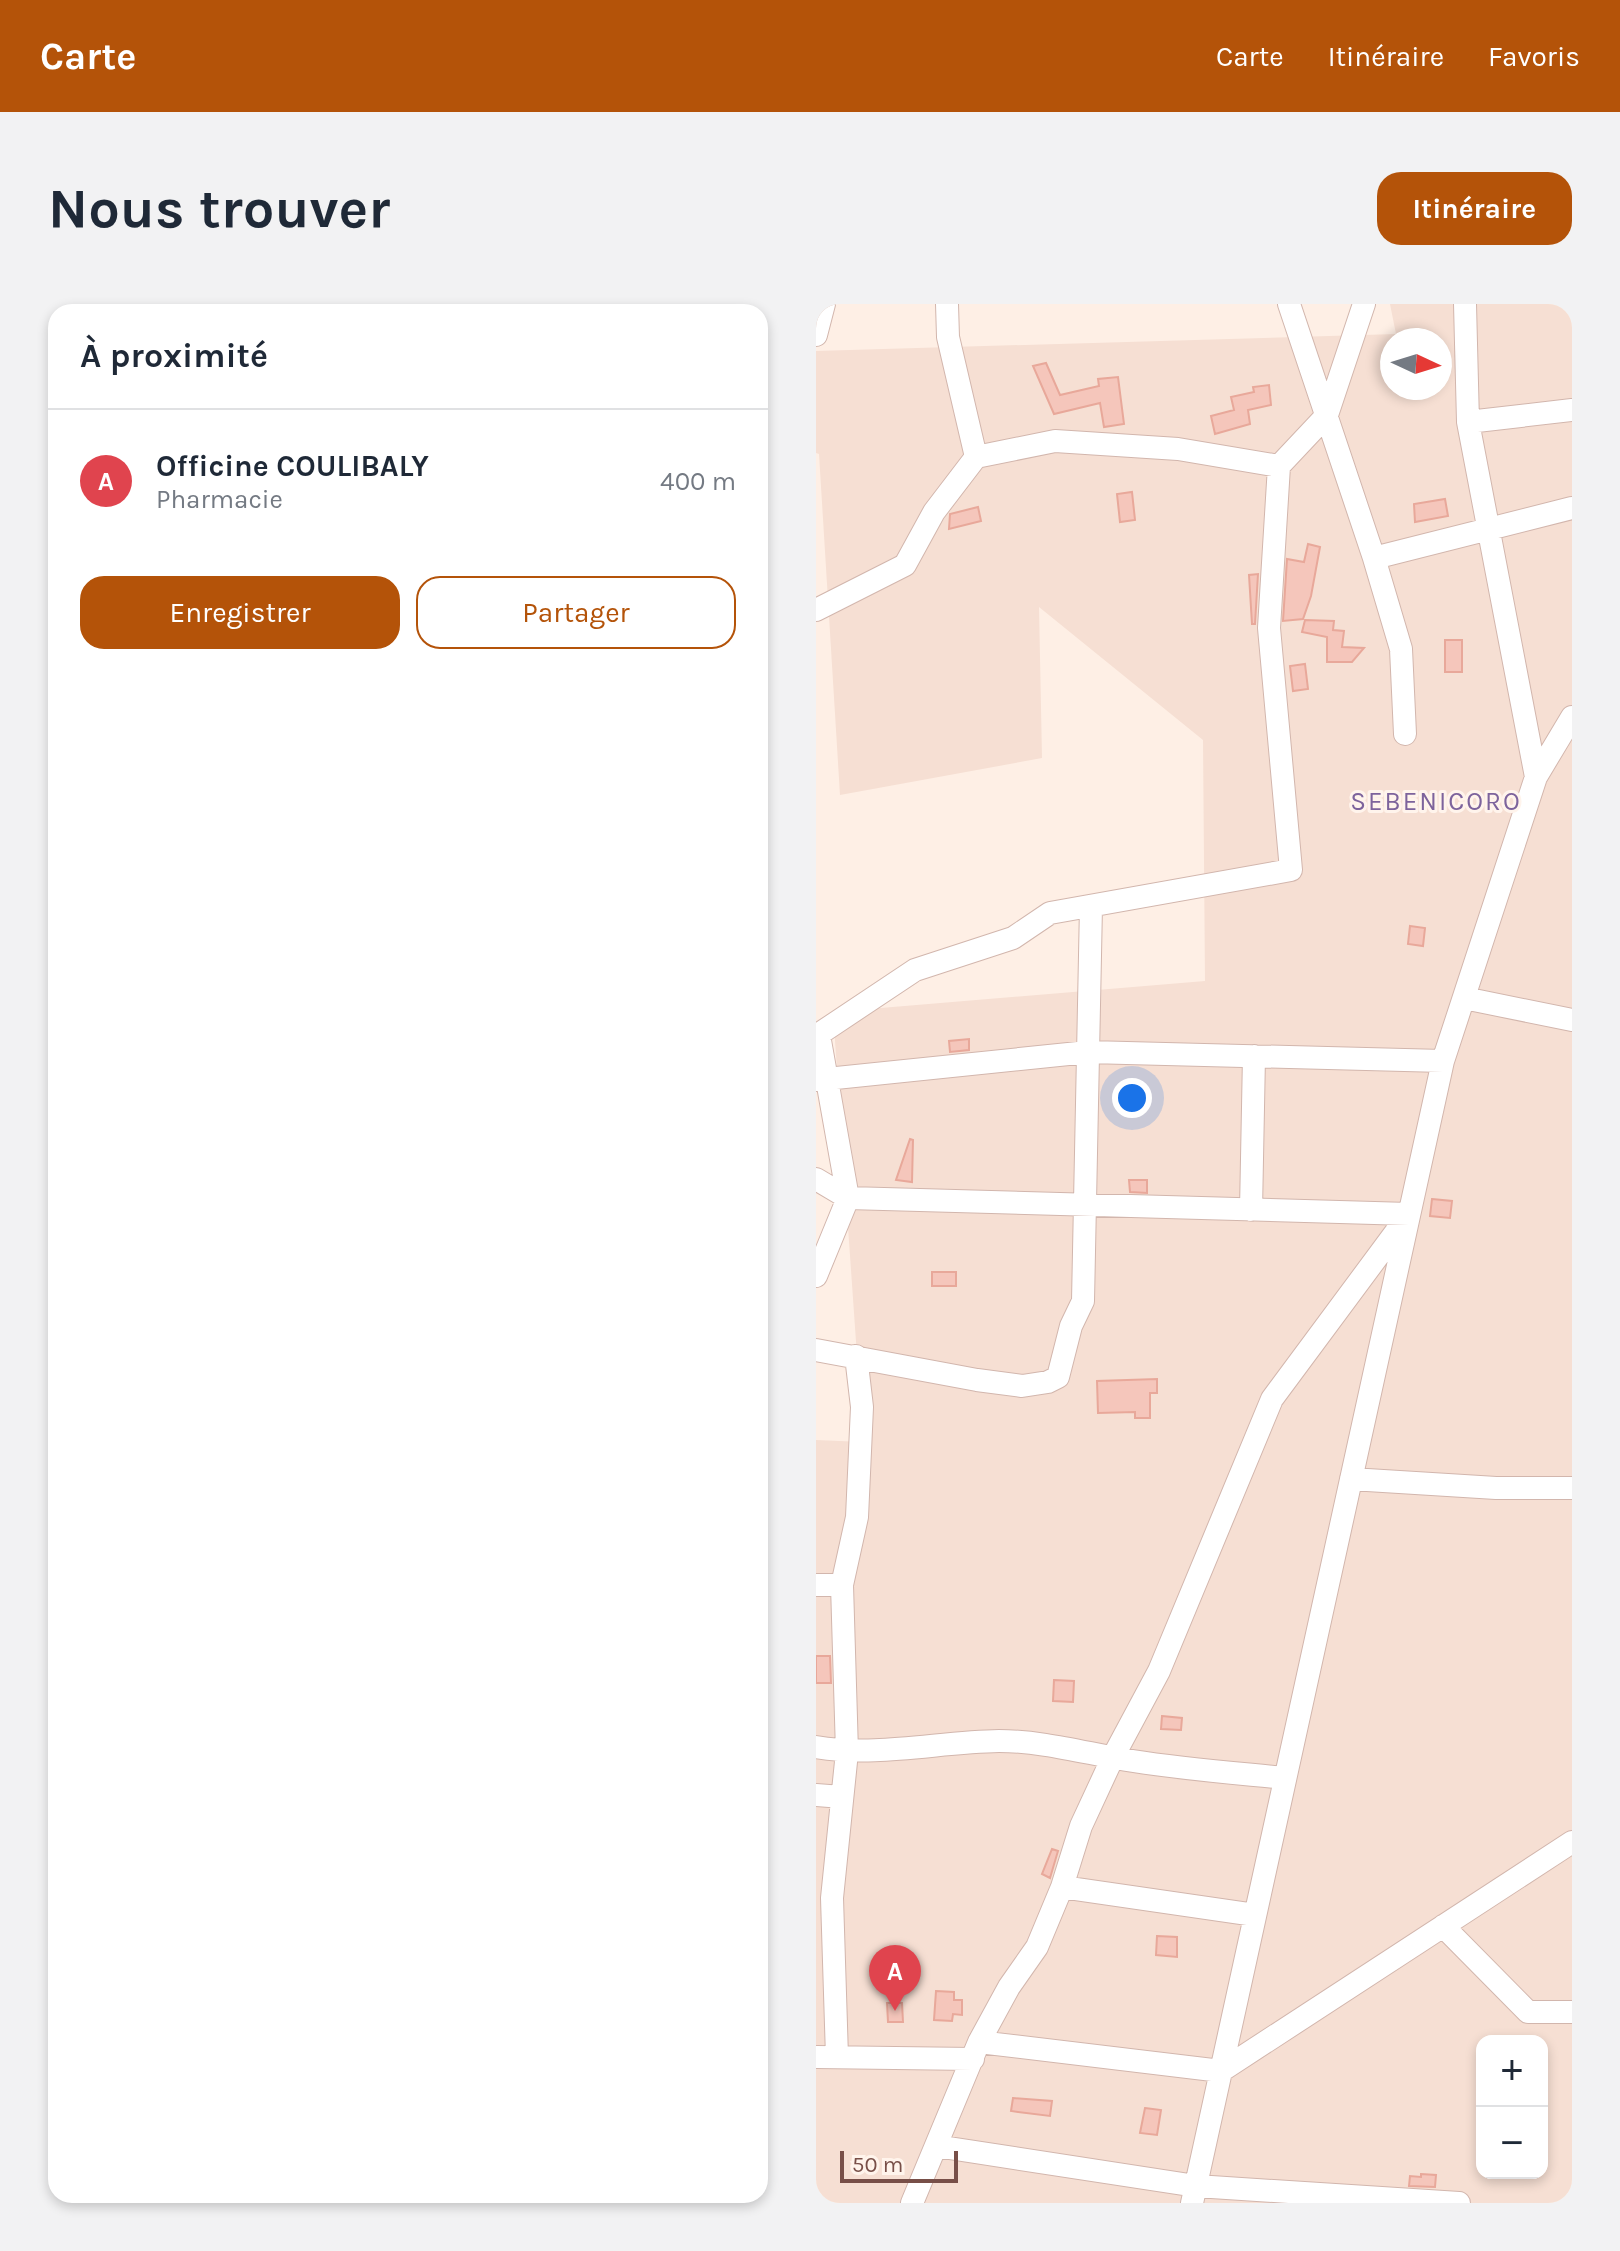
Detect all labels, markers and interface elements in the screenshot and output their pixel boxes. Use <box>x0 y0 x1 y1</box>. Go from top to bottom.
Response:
text: Carte <box>40 34 136 79</box>
text: Carte <box>1216 40 1284 73</box>
text: Itinéraire <box>1328 40 1444 73</box>
text: Favoris <box>1488 40 1580 73</box>
button: Itinéraire <box>1377 172 1572 245</box>
text: Nous trouver <box>48 176 390 241</box>
north arrow <box>1380 328 1452 400</box>
text: À proximité <box>80 336 268 376</box>
text: Officine COULIBALY <box>156 448 429 484</box>
text: A <box>98 466 114 497</box>
text: 400 m <box>660 466 736 497</box>
text: Pharmacie <box>156 484 283 515</box>
button: Enregistrer <box>80 576 400 649</box>
button: Partager <box>416 576 736 649</box>
district label: SEBENICORO <box>1350 786 1522 817</box>
your location <box>1112 1078 1152 1118</box>
pin: A <box>869 1945 921 2011</box>
map controls <box>1476 2035 1548 2179</box>
button: + <box>1476 2035 1548 2107</box>
button: − <box>1476 2107 1548 2179</box>
scale bar <box>840 2147 958 2183</box>
text: 50 m <box>852 2152 903 2178</box>

